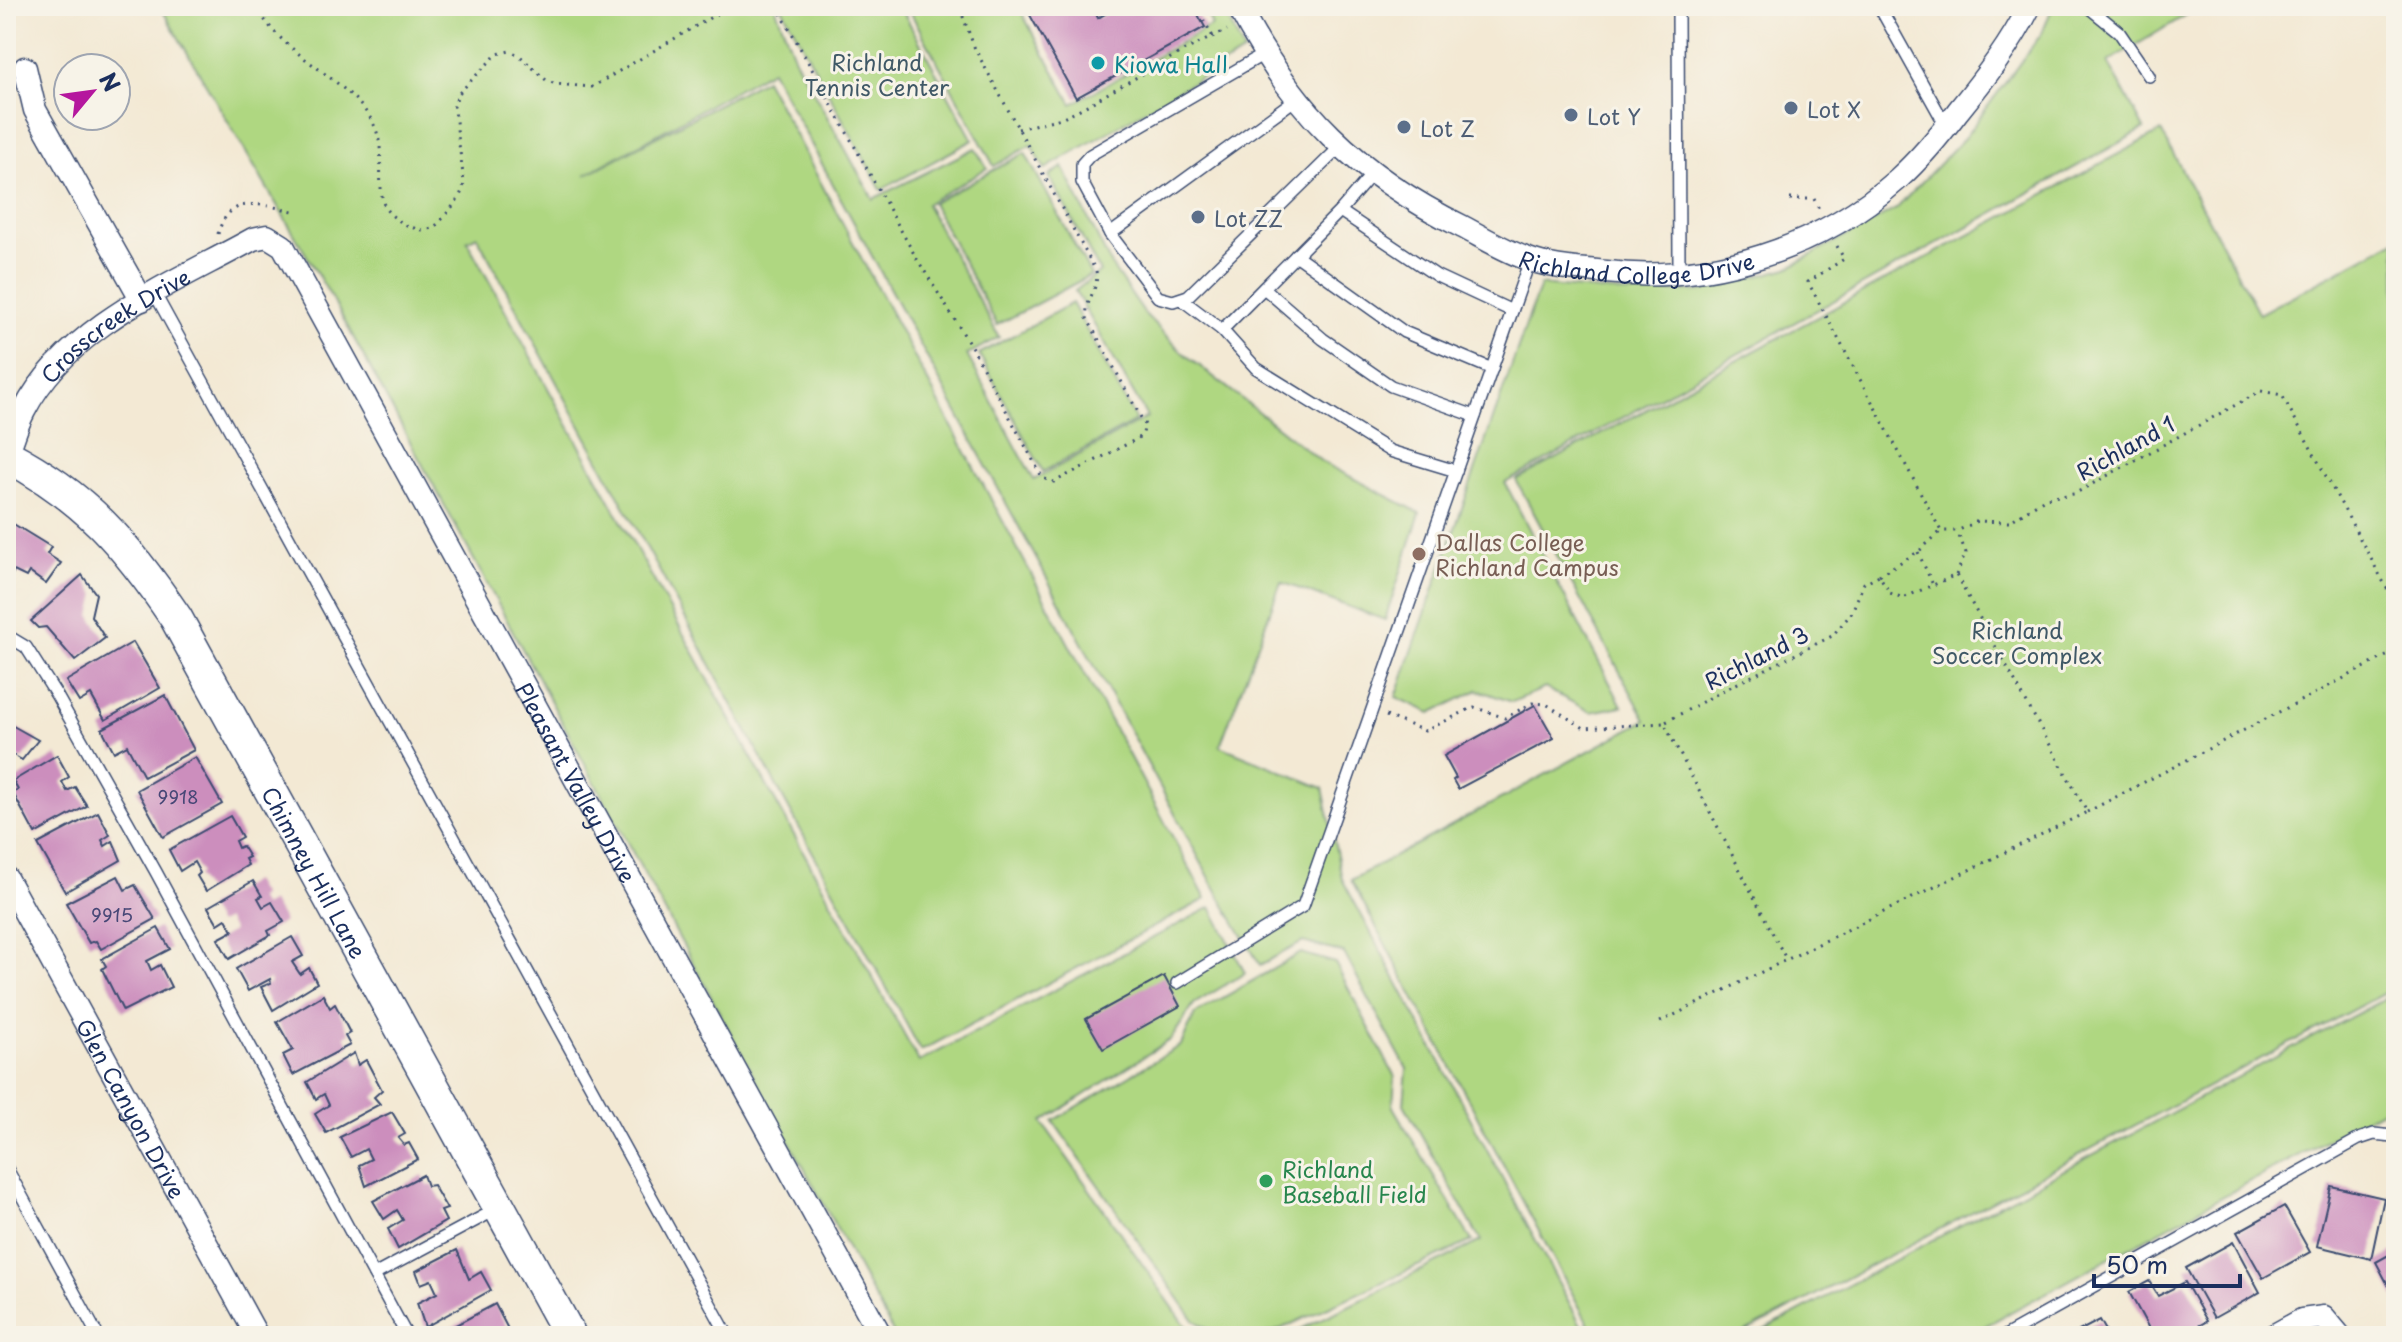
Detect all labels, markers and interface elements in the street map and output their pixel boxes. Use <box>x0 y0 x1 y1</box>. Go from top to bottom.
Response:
park label: Richland Tennis Center <box>805 45 950 103</box>
place label: Kiowa Hall <box>1114 47 1228 80</box>
north arrow <box>52 52 132 132</box>
marker: Kiowa Hall <box>1089 54 1107 72</box>
text: N <box>92 66 129 97</box>
place label: Lot X <box>1807 92 1861 125</box>
place label: Lot Y <box>1587 99 1641 132</box>
marker: Lot X <box>1782 99 1800 117</box>
marker: Lot Y <box>1562 106 1580 124</box>
place label: Lot Z <box>1420 111 1475 144</box>
marker: Lot Z <box>1395 118 1413 136</box>
place label: Lot ZZ <box>1214 201 1283 234</box>
marker: Lot ZZ <box>1189 208 1207 226</box>
street label: Richland College Drive <box>1515 241 1758 291</box>
street label: Crosscreek Drive <box>32 259 195 389</box>
street label: Richland 1 <box>2070 406 2180 488</box>
place label: Dallas College Richland Campus <box>1435 525 1619 583</box>
marker: Dallas College Richland Campus <box>1410 545 1428 563</box>
park label: Richland Soccer Complex <box>1932 613 2102 671</box>
street label: Richland 3 <box>1698 617 1814 697</box>
street label: Pleasant Valley Drive <box>509 676 645 888</box>
street label: Chimney Hill Lane <box>255 780 376 964</box>
house number: 9918 <box>158 783 198 810</box>
house number: 9915 <box>91 901 133 928</box>
street label: Glen Canyon Drive <box>69 1012 195 1204</box>
place label: Richland Baseball Field <box>1282 1152 1427 1210</box>
marker: Richland Baseball Field <box>1257 1172 1275 1190</box>
scale bar <box>2094 1238 2240 1288</box>
text: 50 m <box>2106 1246 2168 1282</box>

